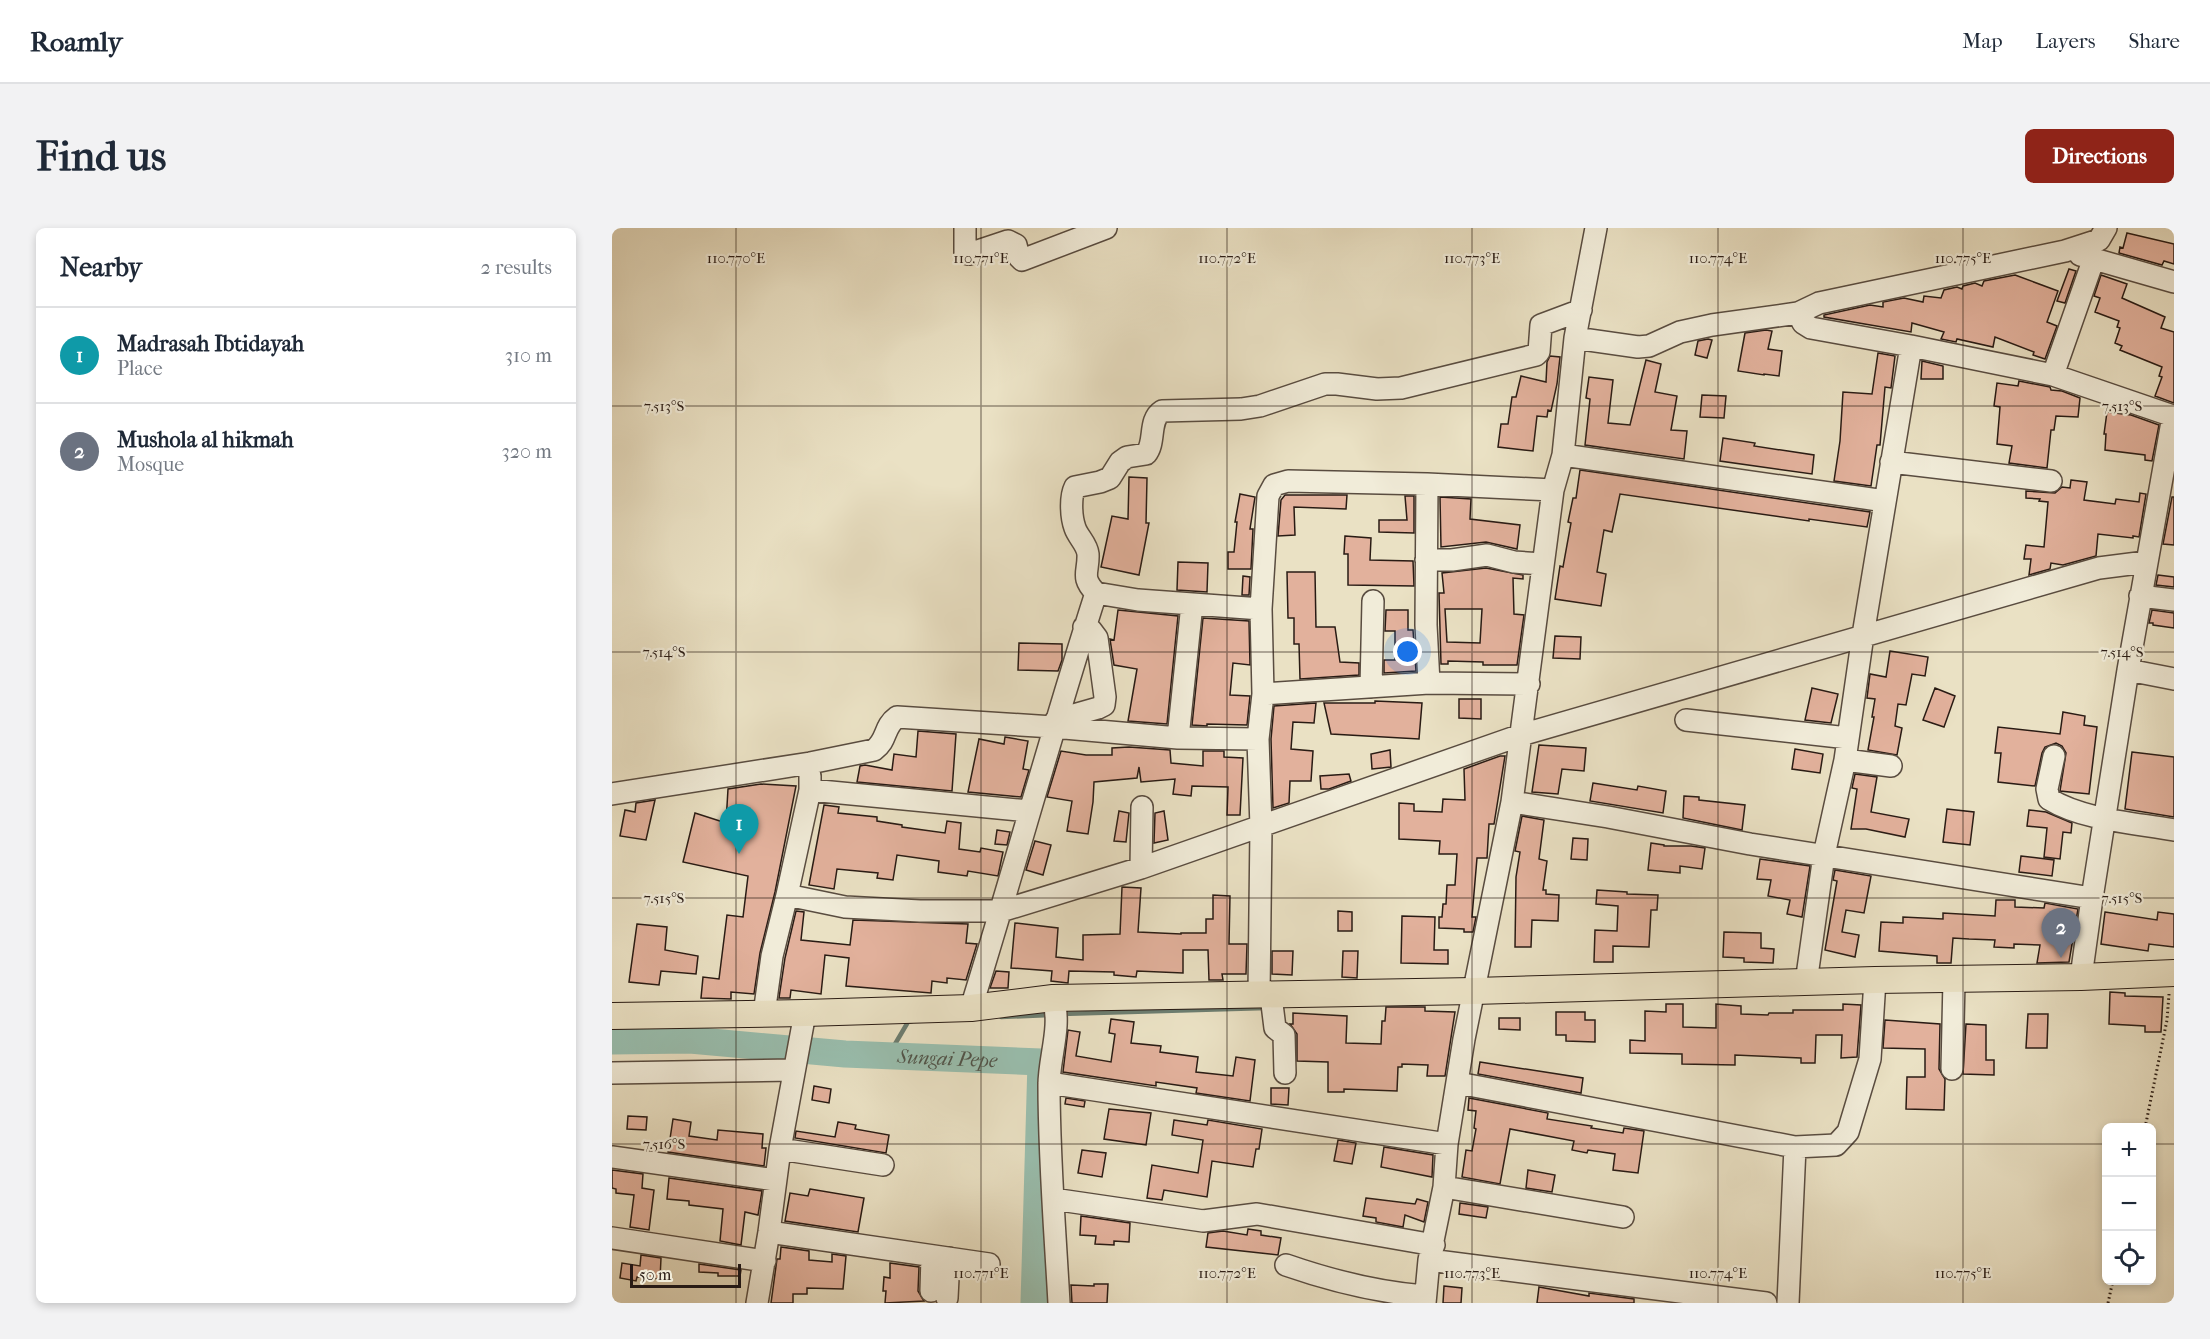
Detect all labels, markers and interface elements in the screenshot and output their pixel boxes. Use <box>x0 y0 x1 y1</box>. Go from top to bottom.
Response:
text: Roamly <box>30 25 122 58</box>
text: Map <box>1962 29 2003 53</box>
text: Layers <box>2036 29 2095 53</box>
text: Share <box>2128 29 2180 53</box>
button: Directions <box>2025 129 2174 183</box>
text: Find us <box>36 132 166 181</box>
text: 110.770°E <box>707 249 765 267</box>
text: 110.771°E <box>953 249 1009 267</box>
text: 110.772°E <box>1198 249 1256 267</box>
text: 110.773°E <box>1444 249 1500 267</box>
text: 110.774°E <box>1689 249 1747 267</box>
text: 110.775°E <box>1935 249 1991 267</box>
text: Nearby <box>60 252 142 283</box>
text: 2 results <box>481 256 552 279</box>
text: Madrasah Ibtidayah <box>117 331 304 357</box>
text: 1 <box>76 344 83 367</box>
text: 310 m <box>505 344 552 367</box>
text: Place <box>117 357 163 380</box>
text: 7.513°S <box>644 397 684 415</box>
text: 7.513°S <box>2102 397 2142 415</box>
text: Mushola al hikmah <box>117 427 294 453</box>
text: 2 <box>74 440 85 463</box>
text: 320 m <box>502 440 552 463</box>
text: Mosque <box>117 453 184 476</box>
your location <box>1393 637 1422 666</box>
text: 7.514°S <box>642 643 686 661</box>
text: 7.514°S <box>2100 643 2144 661</box>
pin: 1 <box>720 804 758 854</box>
text: 7.515°S <box>644 889 685 907</box>
text: 7.515°S <box>2102 889 2143 907</box>
pin: 2 <box>2042 908 2080 958</box>
water label: Sungai Pepe <box>896 1045 999 1072</box>
map controls <box>2102 1123 2156 1285</box>
button: + <box>2102 1123 2156 1177</box>
text: 7.516°S <box>643 1135 685 1153</box>
button: − <box>2102 1177 2156 1231</box>
button: locate <box>2102 1231 2156 1285</box>
scale bar <box>630 1261 741 1288</box>
text: 110.771°E <box>953 1264 1009 1282</box>
text: 110.772°E <box>1198 1264 1256 1282</box>
text: 110.773°E <box>1444 1264 1500 1282</box>
text: 110.774°E <box>1689 1264 1747 1282</box>
text: 110.775°E <box>1935 1264 1991 1282</box>
text: 50 m <box>639 1265 671 1284</box>

